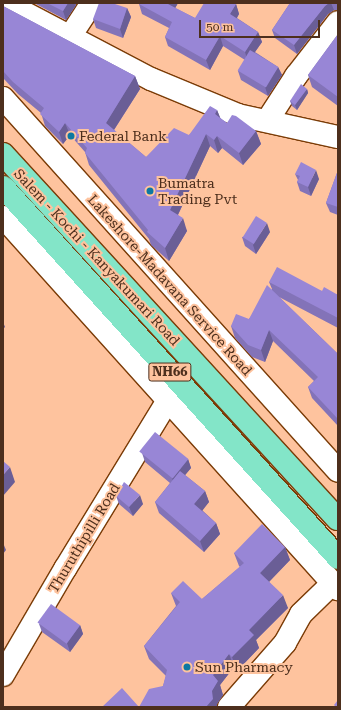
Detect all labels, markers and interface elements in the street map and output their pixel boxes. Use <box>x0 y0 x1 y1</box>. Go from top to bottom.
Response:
scale bar <box>201 12 322 38</box>
text: 50 m <box>206 20 233 34</box>
place label: Federal Bank <box>79 128 167 144</box>
marker: Federal Bank <box>66 131 76 141</box>
street label: Salem - Kochi - Kanyakumari Road <box>11 165 183 349</box>
place label: Bumatra Trading Pvt <box>158 175 237 208</box>
marker: Bumatra Trading Pvt <box>145 186 155 196</box>
street label: Lakeshore-Madavana Service Road <box>84 191 256 379</box>
road number: NH66 <box>148 361 192 383</box>
street label: Thuruthipilli Road <box>45 480 123 596</box>
place label: Sun Pharmacy <box>195 659 293 675</box>
marker: Sun Pharmacy <box>182 662 192 672</box>

